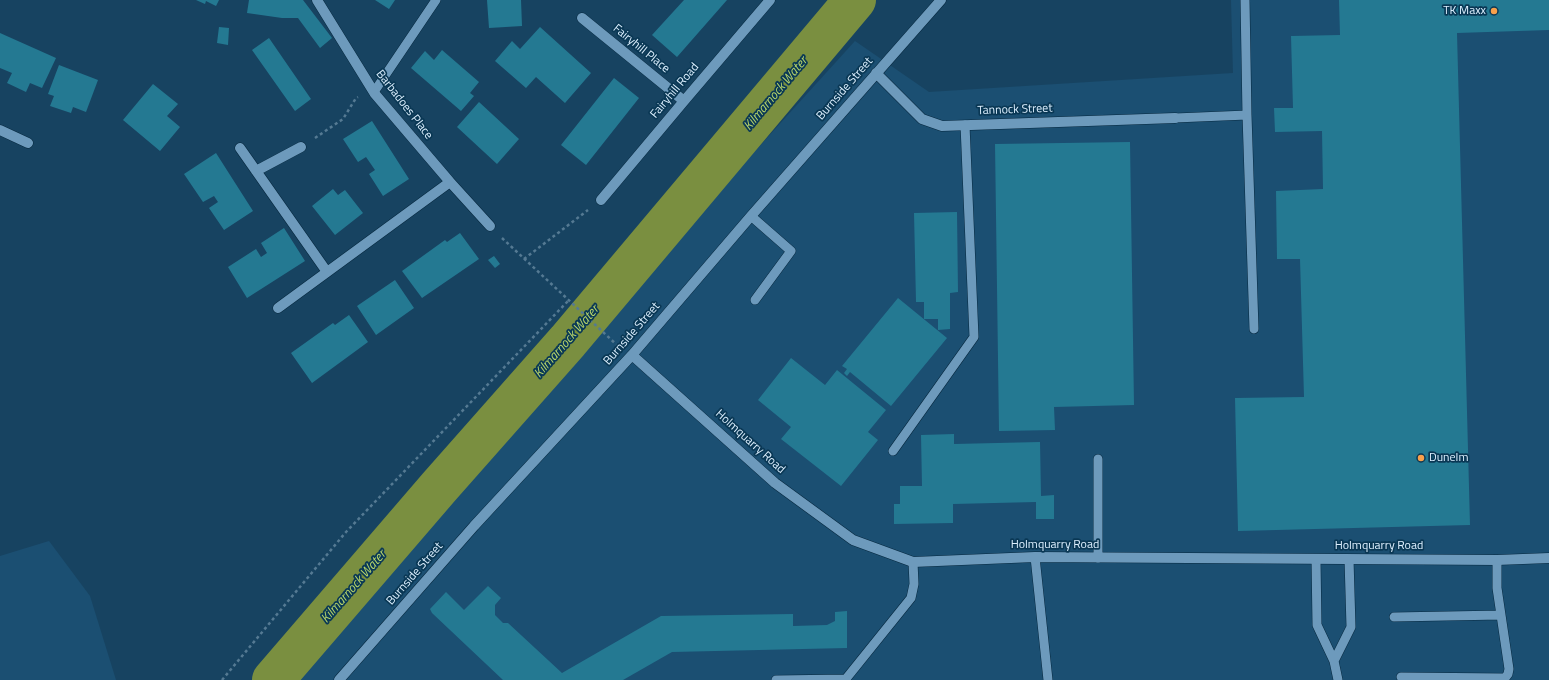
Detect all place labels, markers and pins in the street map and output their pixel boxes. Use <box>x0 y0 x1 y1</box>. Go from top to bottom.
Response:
place label: TK Maxx <box>1443 4 1486 18</box>
marker: TK Maxx <box>1489 6 1499 16</box>
place label: Dunelm <box>1429 451 1468 465</box>
marker: Dunelm <box>1416 453 1426 463</box>

